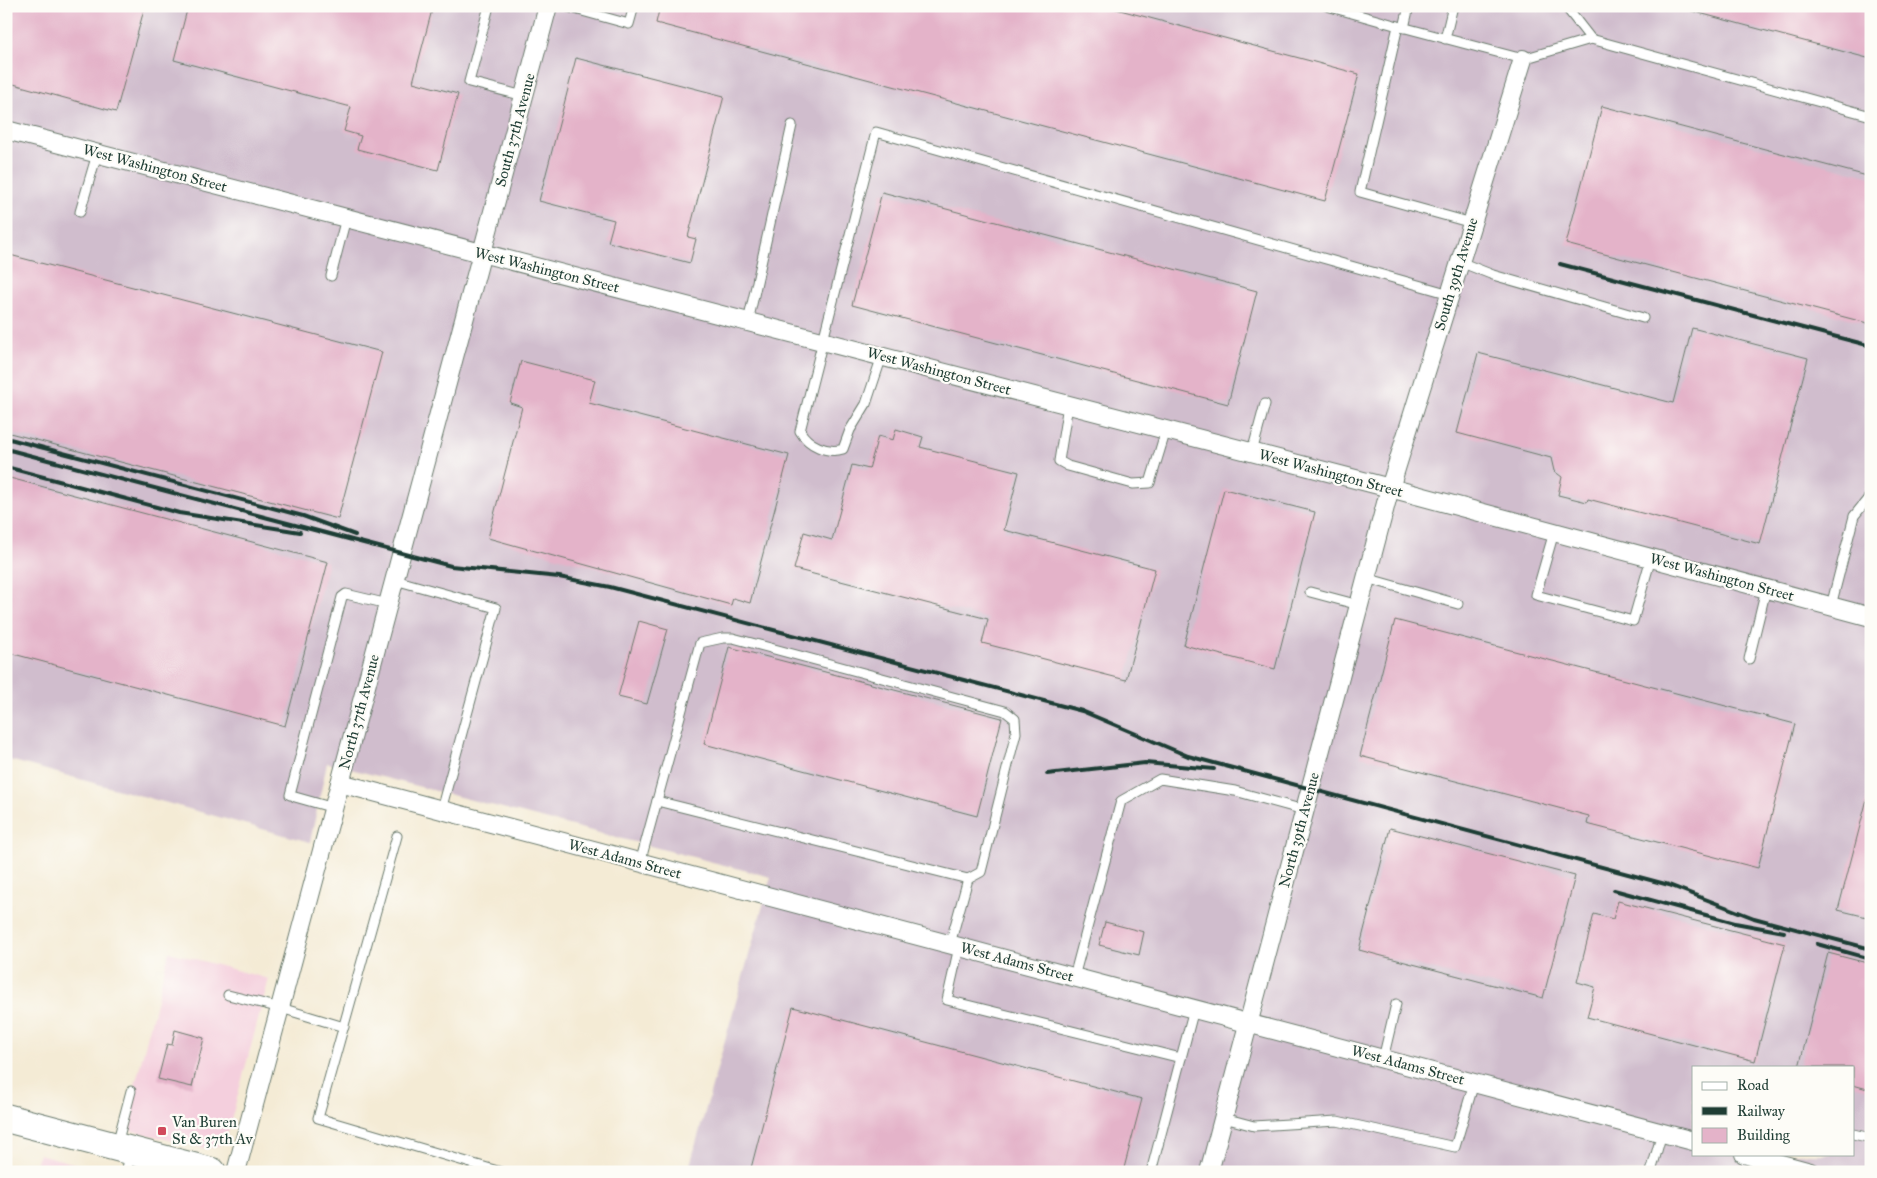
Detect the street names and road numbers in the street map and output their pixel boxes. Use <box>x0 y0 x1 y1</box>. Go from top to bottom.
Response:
street label: South 37th Avenue <box>491 71 539 189</box>
street label: West Washington Street <box>81 140 230 196</box>
street label: South 39th Avenue <box>1430 215 1482 333</box>
street label: West Washington Street <box>473 243 622 297</box>
street label: West Washington Street <box>865 343 1014 399</box>
street label: West Washington Street <box>1257 445 1406 501</box>
street label: West Washington Street <box>1648 549 1797 605</box>
street label: North 37th Avenue <box>335 652 383 772</box>
street label: North 39th Avenue <box>1275 770 1323 890</box>
street label: West Adams Street <box>566 835 684 883</box>
street label: West Adams Street <box>958 938 1076 986</box>
street label: West Adams Street <box>1349 1041 1467 1089</box>

